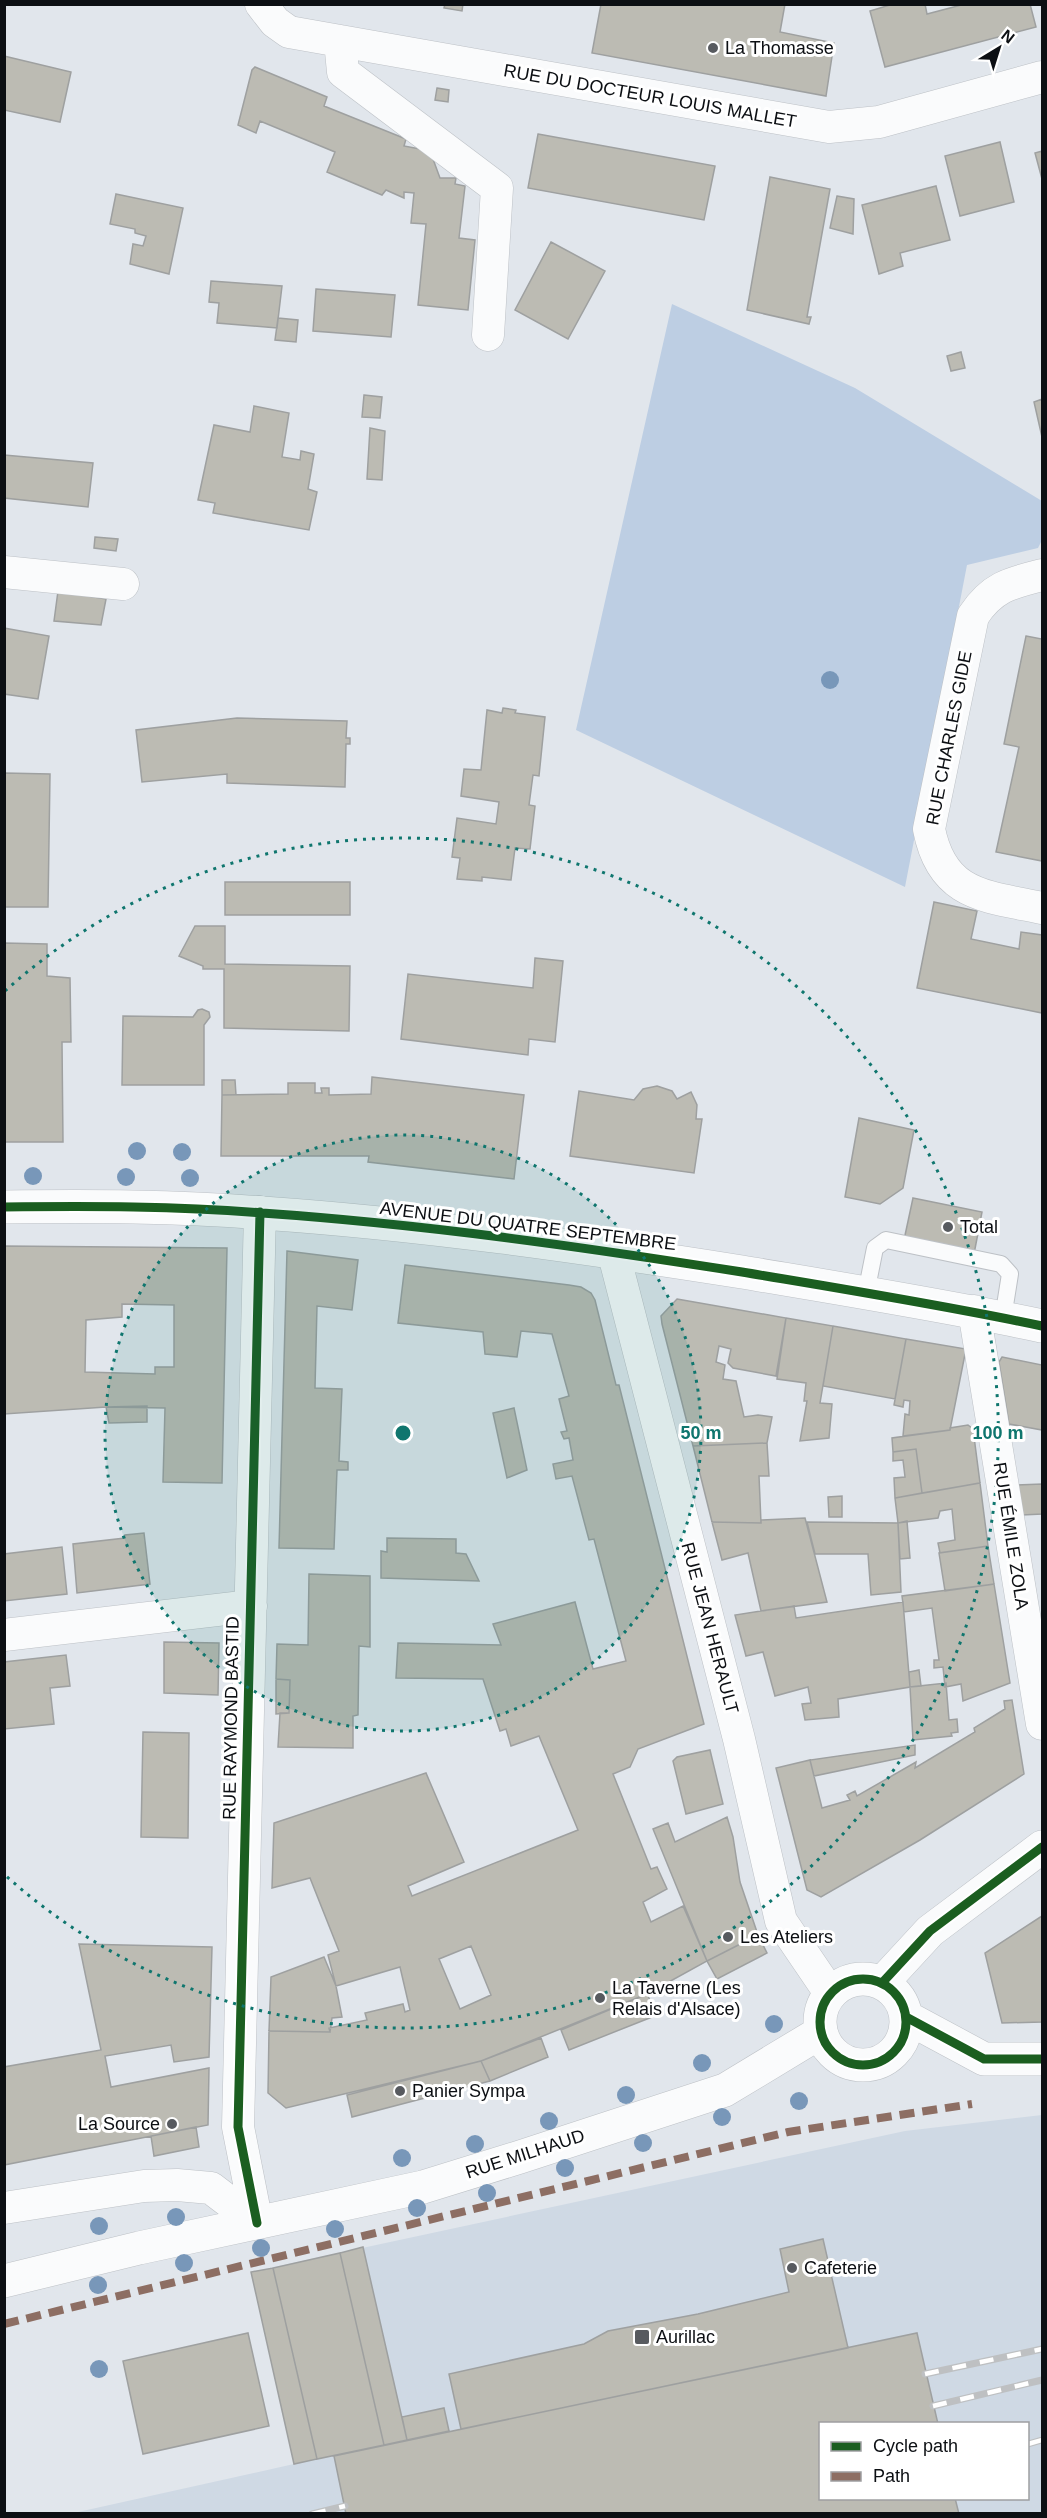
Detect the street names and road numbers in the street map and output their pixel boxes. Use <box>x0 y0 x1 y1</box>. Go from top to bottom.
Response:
street label: RUE DU DOCTEUR LOUIS MALLET <box>502 60 798 132</box>
street label: RUE CHARLES GIDE <box>922 649 976 827</box>
street label: AVENUE DU QUATRE SEPTEMBRE <box>379 1198 677 1254</box>
street label: RUE ÉMILE ZOLA <box>989 1461 1033 1611</box>
street label: RUE JEAN HERAULT <box>677 1540 743 1716</box>
street label: RUE RAYMOND BASTID <box>219 1616 243 1820</box>
street label: RUE MILHAUD <box>463 2125 587 2183</box>

